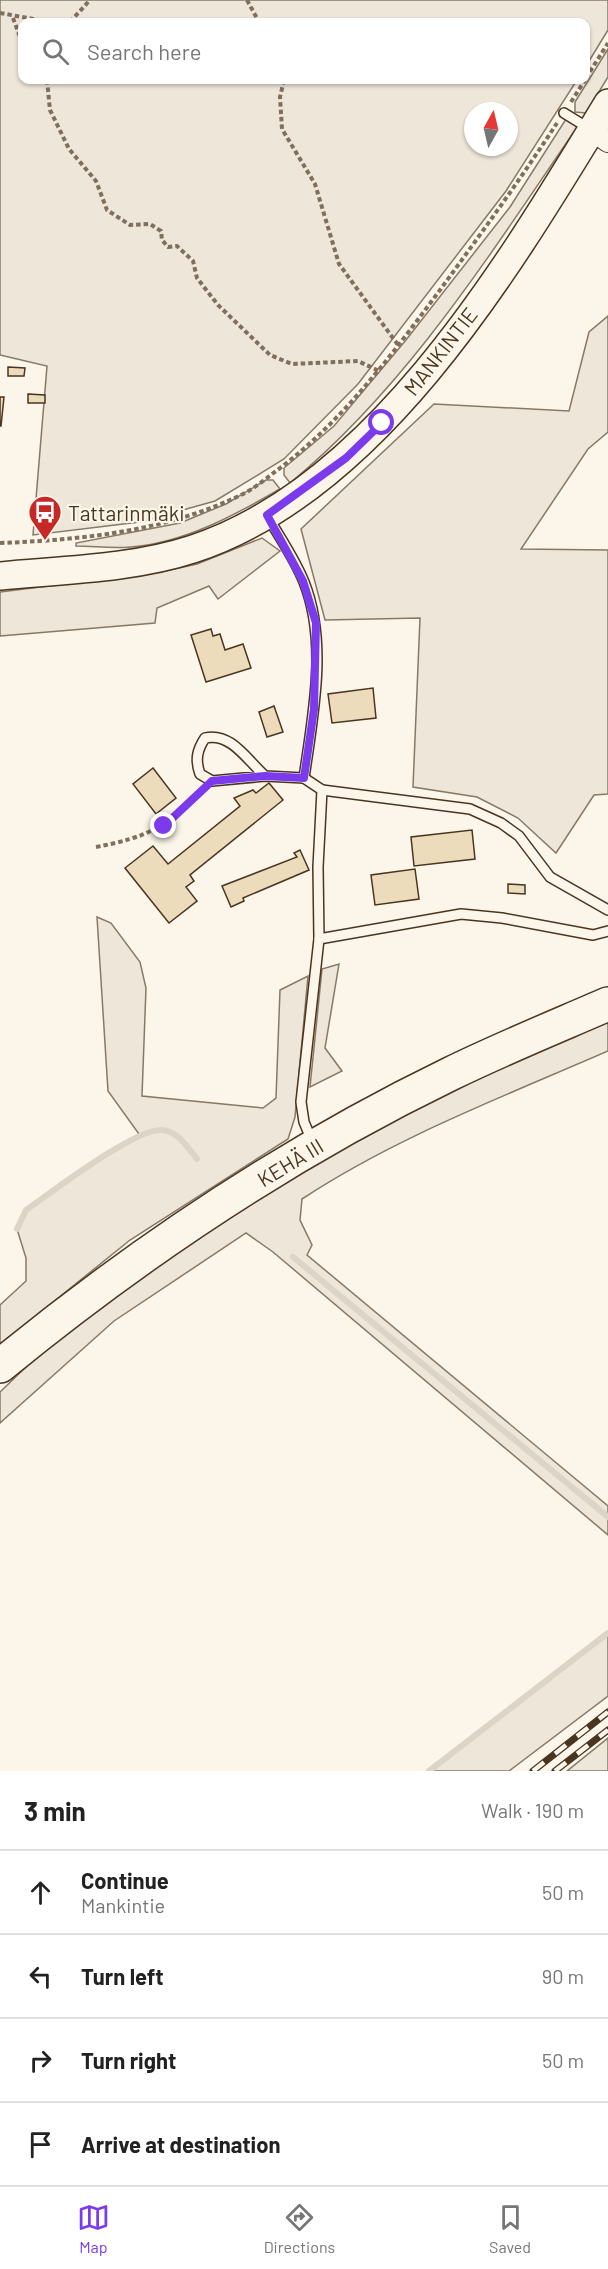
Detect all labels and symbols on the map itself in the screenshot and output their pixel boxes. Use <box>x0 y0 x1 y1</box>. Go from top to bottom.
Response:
north arrow <box>464 102 518 156</box>
street label: MANKINTIE <box>398 302 482 400</box>
route start <box>368 409 394 435</box>
bus stop icon: Tattarinmäki <box>27 494 63 541</box>
place label: Tattarinmäki <box>68 500 185 525</box>
route end <box>150 812 176 838</box>
street label: KEHÄ III <box>252 1133 328 1191</box>

